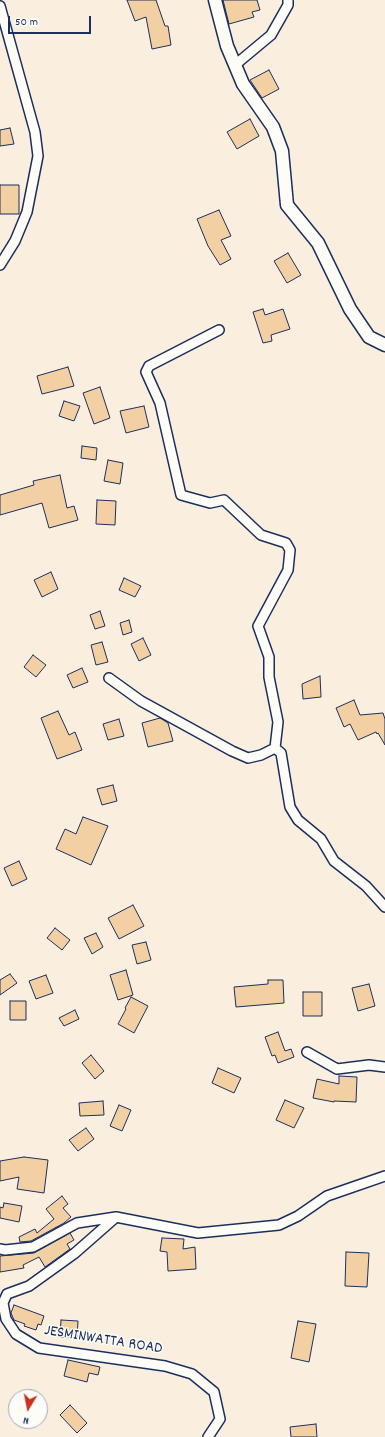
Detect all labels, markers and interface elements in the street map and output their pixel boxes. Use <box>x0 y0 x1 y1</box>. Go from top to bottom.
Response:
scale bar <box>10 8 93 34</box>
text: 50 m <box>15 14 38 31</box>
street label: JESMINWATTA ROAD <box>42 1322 164 1360</box>
north arrow <box>8 1389 48 1429</box>
text: N <box>22 1411 30 1428</box>

